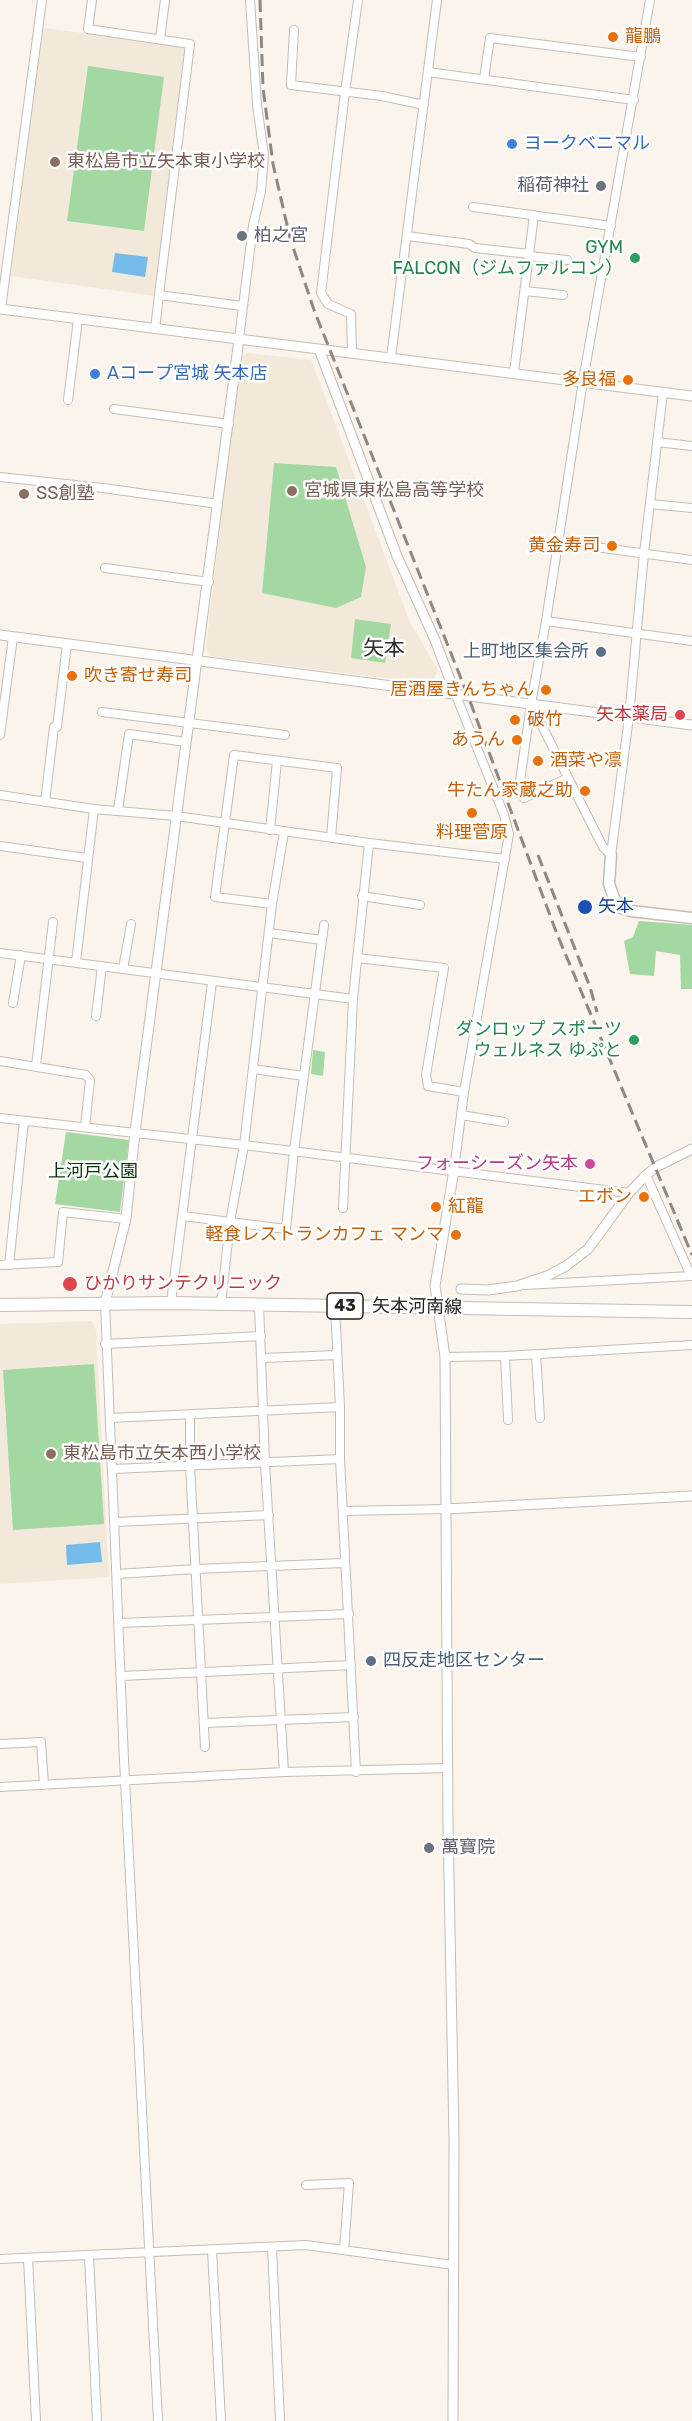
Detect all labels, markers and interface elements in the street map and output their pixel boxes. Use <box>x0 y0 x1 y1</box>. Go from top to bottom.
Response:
place label: 龍鵬 <box>625 26 661 48</box>
marker: 龍鵬 <box>606 30 620 44</box>
place label: ヨークベニマル <box>524 133 650 155</box>
marker: ヨークベニマル <box>505 137 519 151</box>
place label: 東松島市立矢本東小学校 <box>67 151 265 173</box>
marker: 東松島市立矢本東小学校 <box>48 155 62 169</box>
place label: 稲荷神社 <box>517 175 589 197</box>
marker: 稲荷神社 <box>594 179 608 193</box>
place label: 柏之宮 <box>254 225 308 247</box>
marker: 柏之宮 <box>235 229 249 243</box>
place label: GYM FALCON（ジムファルコン） <box>393 237 623 280</box>
marker: GYM FALCON（ジムファルコン） <box>628 251 642 265</box>
place label: Aコープ宮城 矢本店 <box>107 363 267 385</box>
marker: Aコープ宮城 矢本店 <box>88 367 102 381</box>
place label: 多良福 <box>562 369 616 391</box>
marker: 多良福 <box>621 373 635 387</box>
place label: 宮城県東松島高等学校 <box>304 480 484 502</box>
place label: SS創塾 <box>36 483 94 505</box>
marker: 宮城県東松島高等学校 <box>285 484 299 498</box>
marker: SS創塾 <box>17 487 31 501</box>
place label: 黄金寿司 <box>528 535 600 557</box>
marker: 黄金寿司 <box>605 539 619 553</box>
district label: 矢本 <box>363 636 405 662</box>
place label: 上町地区集会所 <box>463 641 589 663</box>
marker: 上町地区集会所 <box>594 645 608 659</box>
place label: 吹き寄せ寿司 <box>84 665 192 687</box>
marker: 吹き寄せ寿司 <box>65 669 79 683</box>
place label: 居酒屋きんちゃん <box>390 679 534 701</box>
marker: 居酒屋きんちゃん <box>539 683 553 697</box>
place label: 矢本薬局 <box>596 704 668 726</box>
marker: 矢本薬局 <box>673 708 687 722</box>
place label: 破竹 <box>527 709 563 731</box>
marker: 破竹 <box>508 713 522 727</box>
place label: あうん <box>451 729 505 751</box>
marker: あうん <box>510 733 524 747</box>
place label: 酒菜や凛 <box>550 750 622 772</box>
marker: 酒菜や凛 <box>531 754 545 768</box>
place label: 牛たん家蔵之助 <box>447 780 573 802</box>
marker: 牛たん家蔵之助 <box>578 784 592 798</box>
marker: 料理菅原 <box>465 806 479 820</box>
place label: 料理菅原 <box>436 822 508 844</box>
place label: 矢本 <box>598 896 634 918</box>
marker: 矢本 <box>576 898 594 916</box>
place label: ダンロップ スポーツ ウェルネス ゆぷと <box>456 1019 622 1062</box>
marker: ダンロップ スポーツ ウェルネス ゆぷと <box>627 1033 641 1047</box>
place label: フォーシーズン矢本 <box>416 1153 578 1175</box>
marker: フォーシーズン矢本 <box>583 1157 597 1171</box>
park label: 上河戸公園 <box>48 1161 138 1183</box>
place label: エボン <box>578 1186 632 1208</box>
marker: エボン <box>637 1190 651 1204</box>
place label: 紅龍 <box>448 1196 484 1218</box>
marker: 紅龍 <box>429 1200 443 1214</box>
place label: 軽食レストランカフェ マンマ <box>206 1224 444 1246</box>
marker: 軽食レストランカフェ マンマ <box>449 1228 463 1242</box>
place label: ひかりサンテクリニック <box>84 1273 282 1295</box>
marker: ひかりサンテクリニック <box>61 1275 79 1293</box>
road number: 43 <box>327 1293 363 1319</box>
street label: 矢本河南線 <box>372 1295 462 1319</box>
place label: 東松島市立矢本西小学校 <box>63 1443 261 1465</box>
marker: 東松島市立矢本西小学校 <box>44 1447 58 1461</box>
place label: 四反走地区センター <box>383 1650 545 1672</box>
marker: 四反走地区センター <box>364 1654 378 1668</box>
place label: 萬寶院 <box>441 1837 495 1859</box>
marker: 萬寶院 <box>422 1841 436 1855</box>

